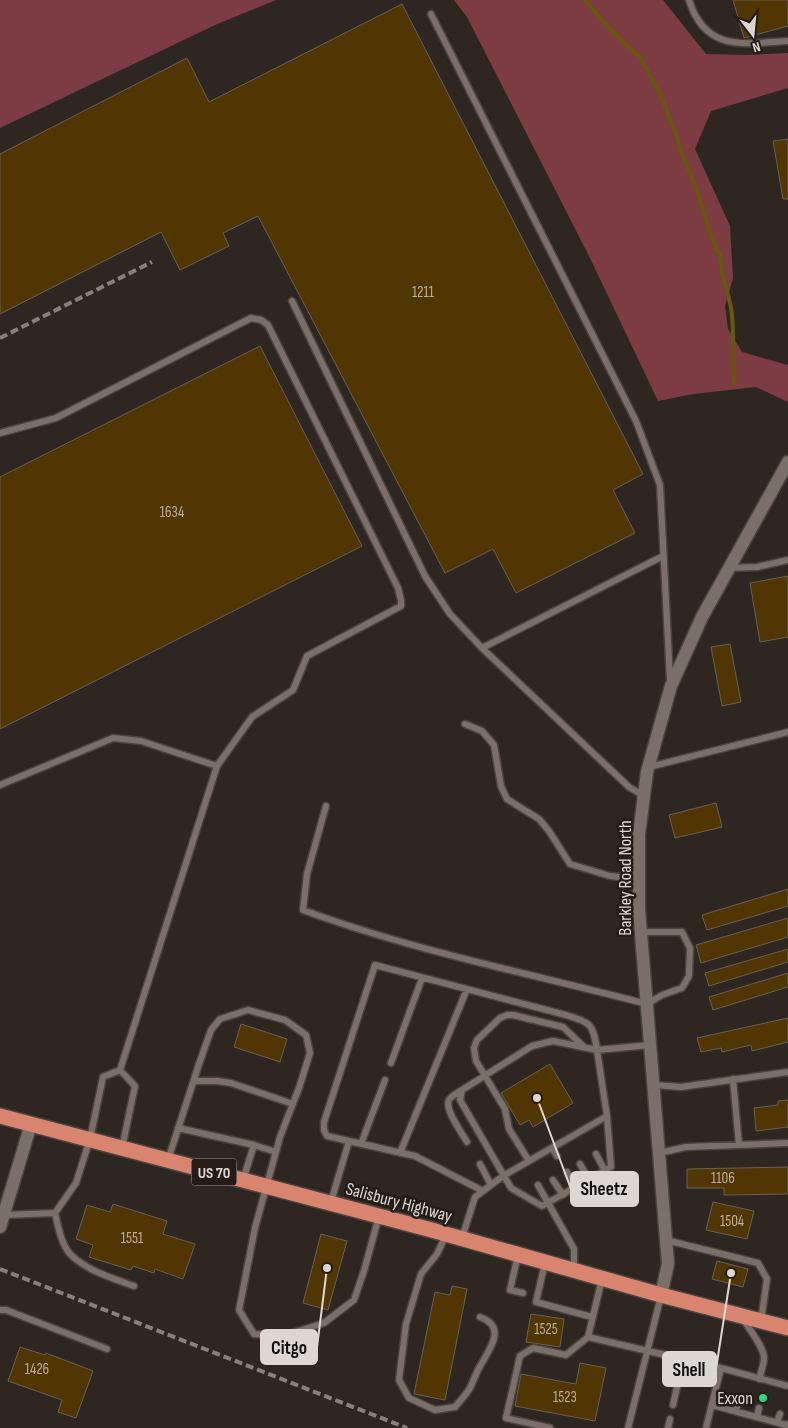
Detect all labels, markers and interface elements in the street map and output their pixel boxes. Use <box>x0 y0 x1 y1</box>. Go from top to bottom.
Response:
north arrow <box>728 10 778 60</box>
text: N <box>751 38 762 56</box>
house number: 1211 <box>412 283 435 302</box>
house number: 1634 <box>160 503 184 522</box>
street label: Barkley Road North <box>615 820 636 936</box>
road number: US 70 <box>192 1158 236 1186</box>
house number: 1106 <box>711 1169 735 1188</box>
callout: Sheetz <box>571 1172 638 1206</box>
street label: Salisbury Highway <box>343 1178 454 1227</box>
text: Sheetz <box>581 1178 627 1201</box>
house number: 1504 <box>720 1212 744 1231</box>
house number: 1551 <box>121 1229 144 1248</box>
house number: 1525 <box>534 1320 558 1339</box>
callout: Citgo <box>261 1330 317 1364</box>
text: Citgo <box>271 1337 307 1360</box>
callout: Shell <box>663 1352 716 1386</box>
text: Shell <box>673 1359 705 1382</box>
house number: 1426 <box>25 1360 49 1379</box>
house number: 1523 <box>553 1388 577 1407</box>
place label: Exxon <box>717 1388 753 1409</box>
marker: Exxon <box>757 1392 769 1404</box>

